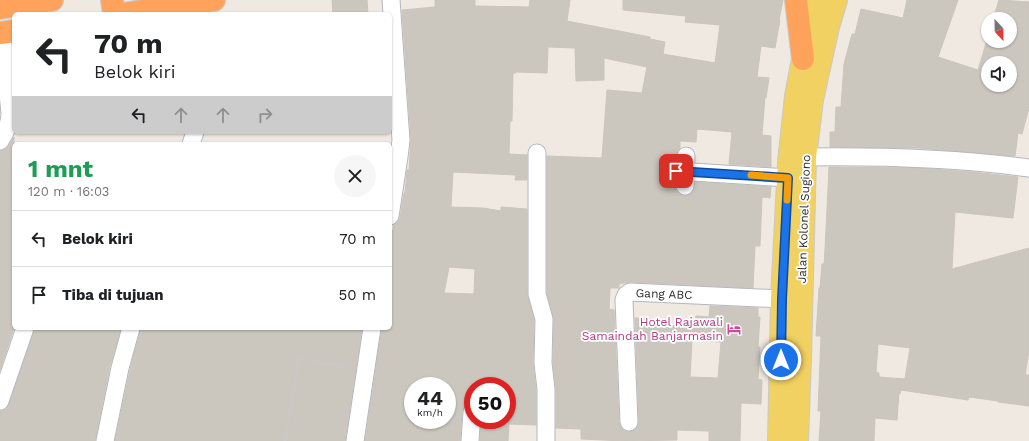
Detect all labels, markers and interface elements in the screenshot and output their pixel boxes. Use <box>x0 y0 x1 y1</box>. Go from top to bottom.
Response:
north arrow <box>981 12 1017 48</box>
map controls <box>981 12 1017 92</box>
text: 70 m <box>94 27 163 60</box>
icon: left <box>28 28 80 80</box>
button: sound <box>981 56 1017 92</box>
text: Belok kiri <box>94 61 176 82</box>
icon: left <box>128 104 150 126</box>
icon: ahead <box>170 104 192 126</box>
icon: ahead <box>212 104 234 126</box>
icon: right <box>254 104 276 126</box>
pin <box>659 154 693 188</box>
street label: Jalan Kolonel Sugiono <box>795 154 813 284</box>
text: 1 mnt <box>28 155 93 183</box>
button: close <box>334 155 376 197</box>
icon: arrive <box>665 160 687 182</box>
text: 120 m · 16:03 <box>28 184 109 199</box>
icon: left <box>28 228 50 250</box>
text: Belok kiri <box>62 230 133 248</box>
text: 70 m <box>339 230 376 248</box>
icon: arrive <box>28 284 50 306</box>
text: Tiba di tujuan <box>62 286 164 304</box>
text: 50 m <box>339 286 376 304</box>
street label: Gang ABC <box>635 286 693 302</box>
place label: Hotel Rajawali Samaindah Banjarmasin <box>582 315 723 343</box>
hotel icon: Hotel Rajawali Samaindah Banjarmasin <box>726 321 742 337</box>
position arrow <box>760 339 802 381</box>
speed limit sign: 50 <box>464 377 516 429</box>
text: 44 <box>417 386 443 410</box>
text: km/h <box>417 407 443 418</box>

